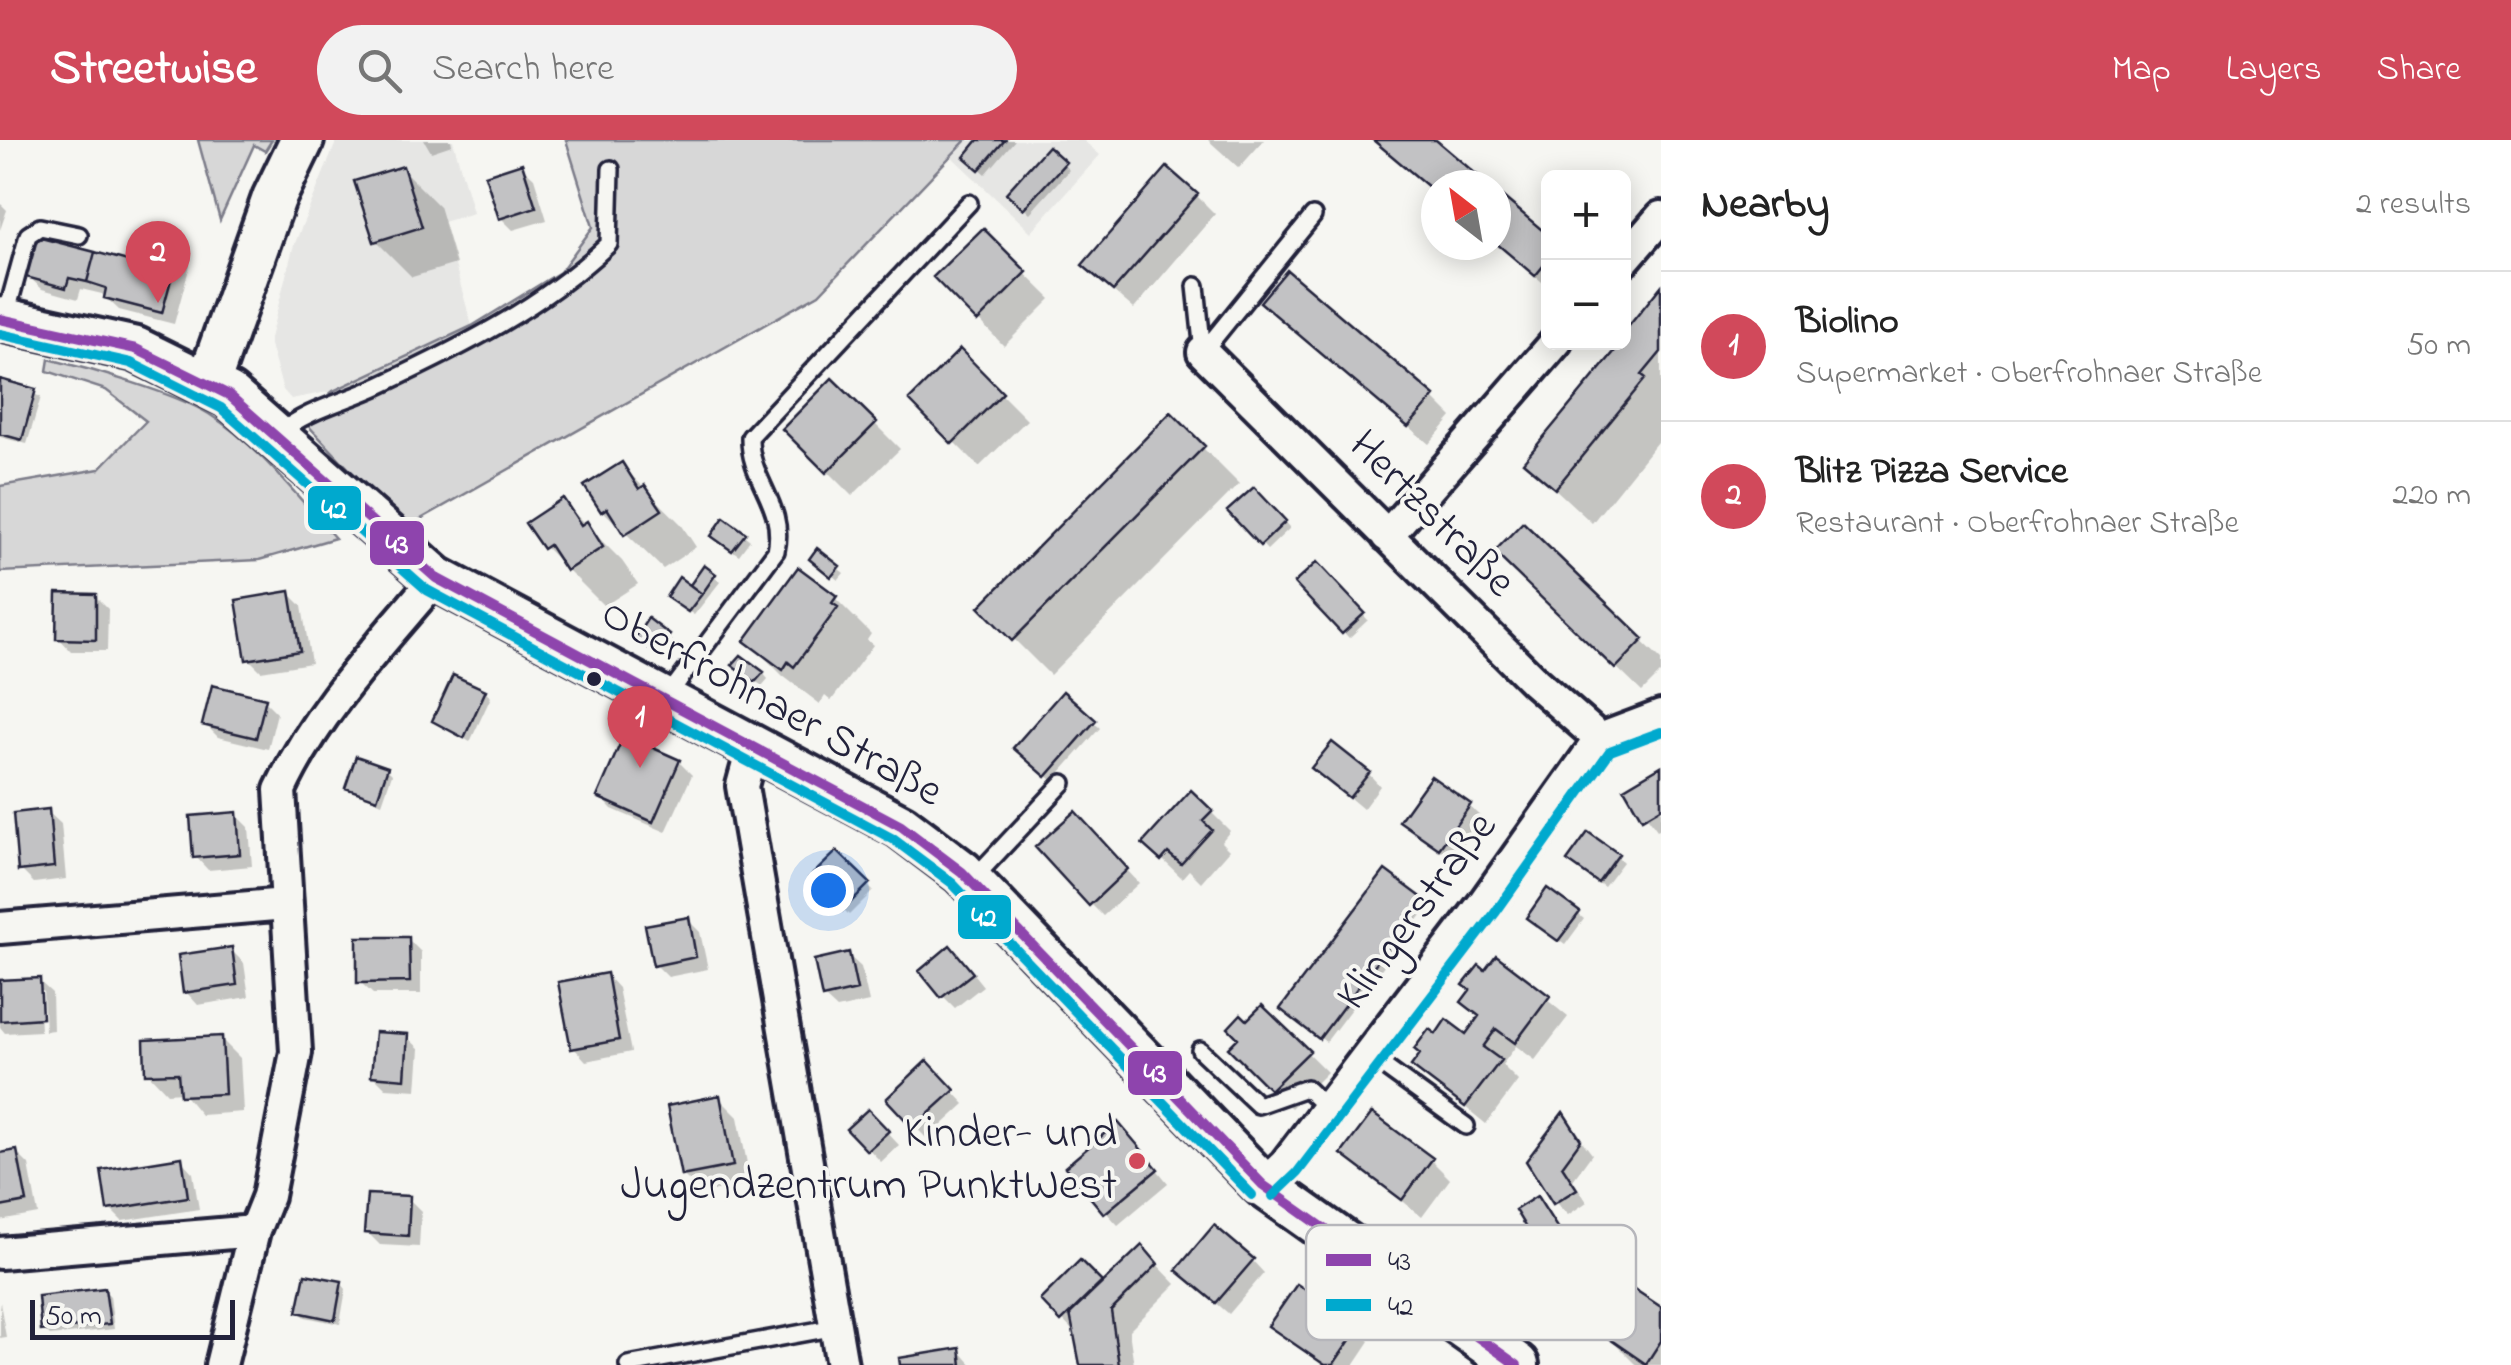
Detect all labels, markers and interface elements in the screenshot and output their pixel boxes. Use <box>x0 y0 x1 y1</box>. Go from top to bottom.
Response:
search box <box>317 25 1017 115</box>
text: Streetwise <box>50 35 257 105</box>
text: Search here <box>432 42 614 98</box>
icon: search <box>352 43 407 98</box>
text: Map <box>2112 45 2171 96</box>
text: Layers <box>2226 45 2321 96</box>
text: Share <box>2376 45 2461 96</box>
north arrow <box>1421 170 1511 260</box>
map controls <box>1541 170 1631 350</box>
button: + <box>1541 170 1631 260</box>
text: Nearby <box>1701 175 1829 236</box>
text: 2 results <box>2356 182 2471 229</box>
pin: 2 <box>126 220 190 303</box>
button: − <box>1541 260 1631 350</box>
text: Biolino <box>1796 295 1899 351</box>
text: 1 <box>1728 323 1739 370</box>
text: 50 m <box>2406 323 2471 370</box>
text: Supermarket · Oberfrohnaer Straße <box>1796 351 2262 398</box>
street label: Hertzstraße <box>1332 416 1531 615</box>
text: Blitz Pizza Service <box>1796 445 2068 501</box>
text: 2 <box>1726 473 1741 520</box>
text: 220 m <box>2393 473 2471 520</box>
line badge: 42 <box>306 484 363 532</box>
text: 42 <box>321 491 347 532</box>
text: Restaurant · Oberfrohnaer Straße <box>1796 501 2239 548</box>
line badge: 43 <box>368 519 426 567</box>
text: 43 <box>385 526 409 567</box>
street label: Oberfrohnaer Straße <box>588 583 955 826</box>
unlabelled marker <box>584 669 604 689</box>
pin: 1 <box>608 686 672 768</box>
street label: Klingerstraße <box>1321 798 1516 1026</box>
your location <box>803 865 854 916</box>
line badge: 42 <box>956 893 1013 941</box>
text: 42 <box>971 899 997 940</box>
line badge: 43 <box>1126 1049 1184 1097</box>
text: 43 <box>1143 1055 1167 1096</box>
place label: Kinder- und Jugendzentrum PunktWest <box>620 1102 1117 1221</box>
marker: Kinder- und Jugendzentrum PunktWest <box>1126 1150 1148 1172</box>
legend <box>1306 1225 1636 1340</box>
text: 43 <box>1388 1243 1411 1284</box>
text: 42 <box>1388 1288 1414 1329</box>
scale bar <box>30 1295 235 1340</box>
text: 50 m <box>45 1297 102 1338</box>

